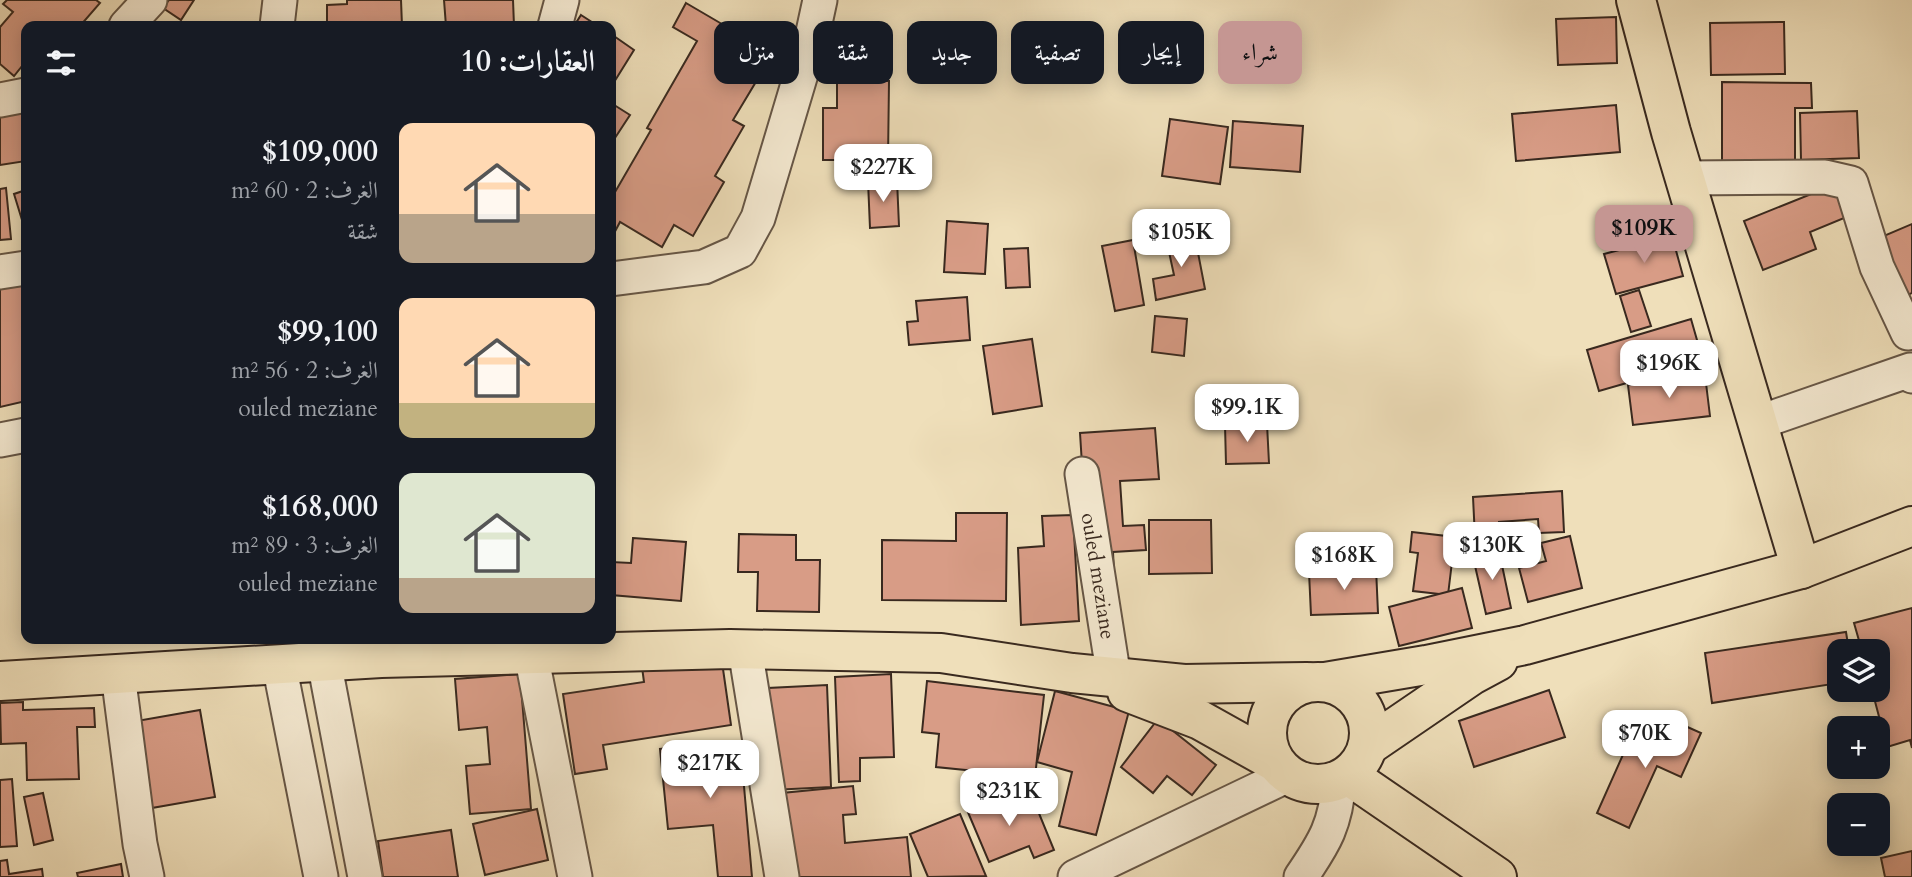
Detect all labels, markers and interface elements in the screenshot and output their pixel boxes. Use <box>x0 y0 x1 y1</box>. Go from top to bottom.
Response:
chip: منزل <box>714 21 799 84</box>
chip: شقة <box>813 21 893 84</box>
chip: جديد <box>907 21 997 84</box>
chip: تصفية <box>1011 21 1104 84</box>
chip: إيجار <box>1118 21 1204 84</box>
chip: شراء <box>1218 21 1302 84</box>
text: العقارات: 10 <box>460 41 595 82</box>
icon: filters <box>42 44 80 82</box>
text: $109,000 <box>262 131 378 172</box>
pin: $227K <box>834 144 932 204</box>
icon: home <box>455 151 539 235</box>
text: $227K <box>850 151 916 182</box>
text: الغرف: 2 · 60 m² <box>231 175 378 206</box>
pin: $109K <box>1595 205 1693 265</box>
pin: $105K <box>1132 210 1230 269</box>
text: $109K <box>1611 212 1677 243</box>
text: شقة <box>348 216 378 247</box>
text: $105K <box>1148 216 1214 247</box>
text: $99,100 <box>277 311 378 352</box>
icon: home <box>455 326 539 410</box>
pin: $196K <box>1620 340 1718 400</box>
text: $196K <box>1636 347 1702 378</box>
text: الغرف: 2 · 56 m² <box>231 355 378 386</box>
pin: $99.1K <box>1190 384 1304 444</box>
text: $99.1K <box>1211 391 1283 422</box>
text: ouled meziane <box>238 393 378 424</box>
text: $168,000 <box>262 486 378 527</box>
icon: home <box>455 501 539 585</box>
street label: ouled meziane <box>1074 511 1122 641</box>
pin: $130K <box>1443 522 1541 582</box>
text: $130K <box>1459 529 1525 560</box>
text: الغرف: 3 · 89 m² <box>231 530 378 561</box>
pin: $168K <box>1295 532 1393 592</box>
text: $168K <box>1311 539 1377 570</box>
text: ouled meziane <box>238 568 378 599</box>
map controls <box>1827 639 1890 856</box>
button: layers <box>1827 639 1890 702</box>
pin: $70K <box>1604 710 1686 770</box>
button: + <box>1827 716 1890 779</box>
text: $70K <box>1618 717 1672 748</box>
pin: $217K <box>661 740 759 800</box>
text: $217K <box>677 747 743 778</box>
pin: $231K <box>960 768 1058 828</box>
text: $231K <box>976 775 1042 806</box>
button: − <box>1827 793 1890 856</box>

